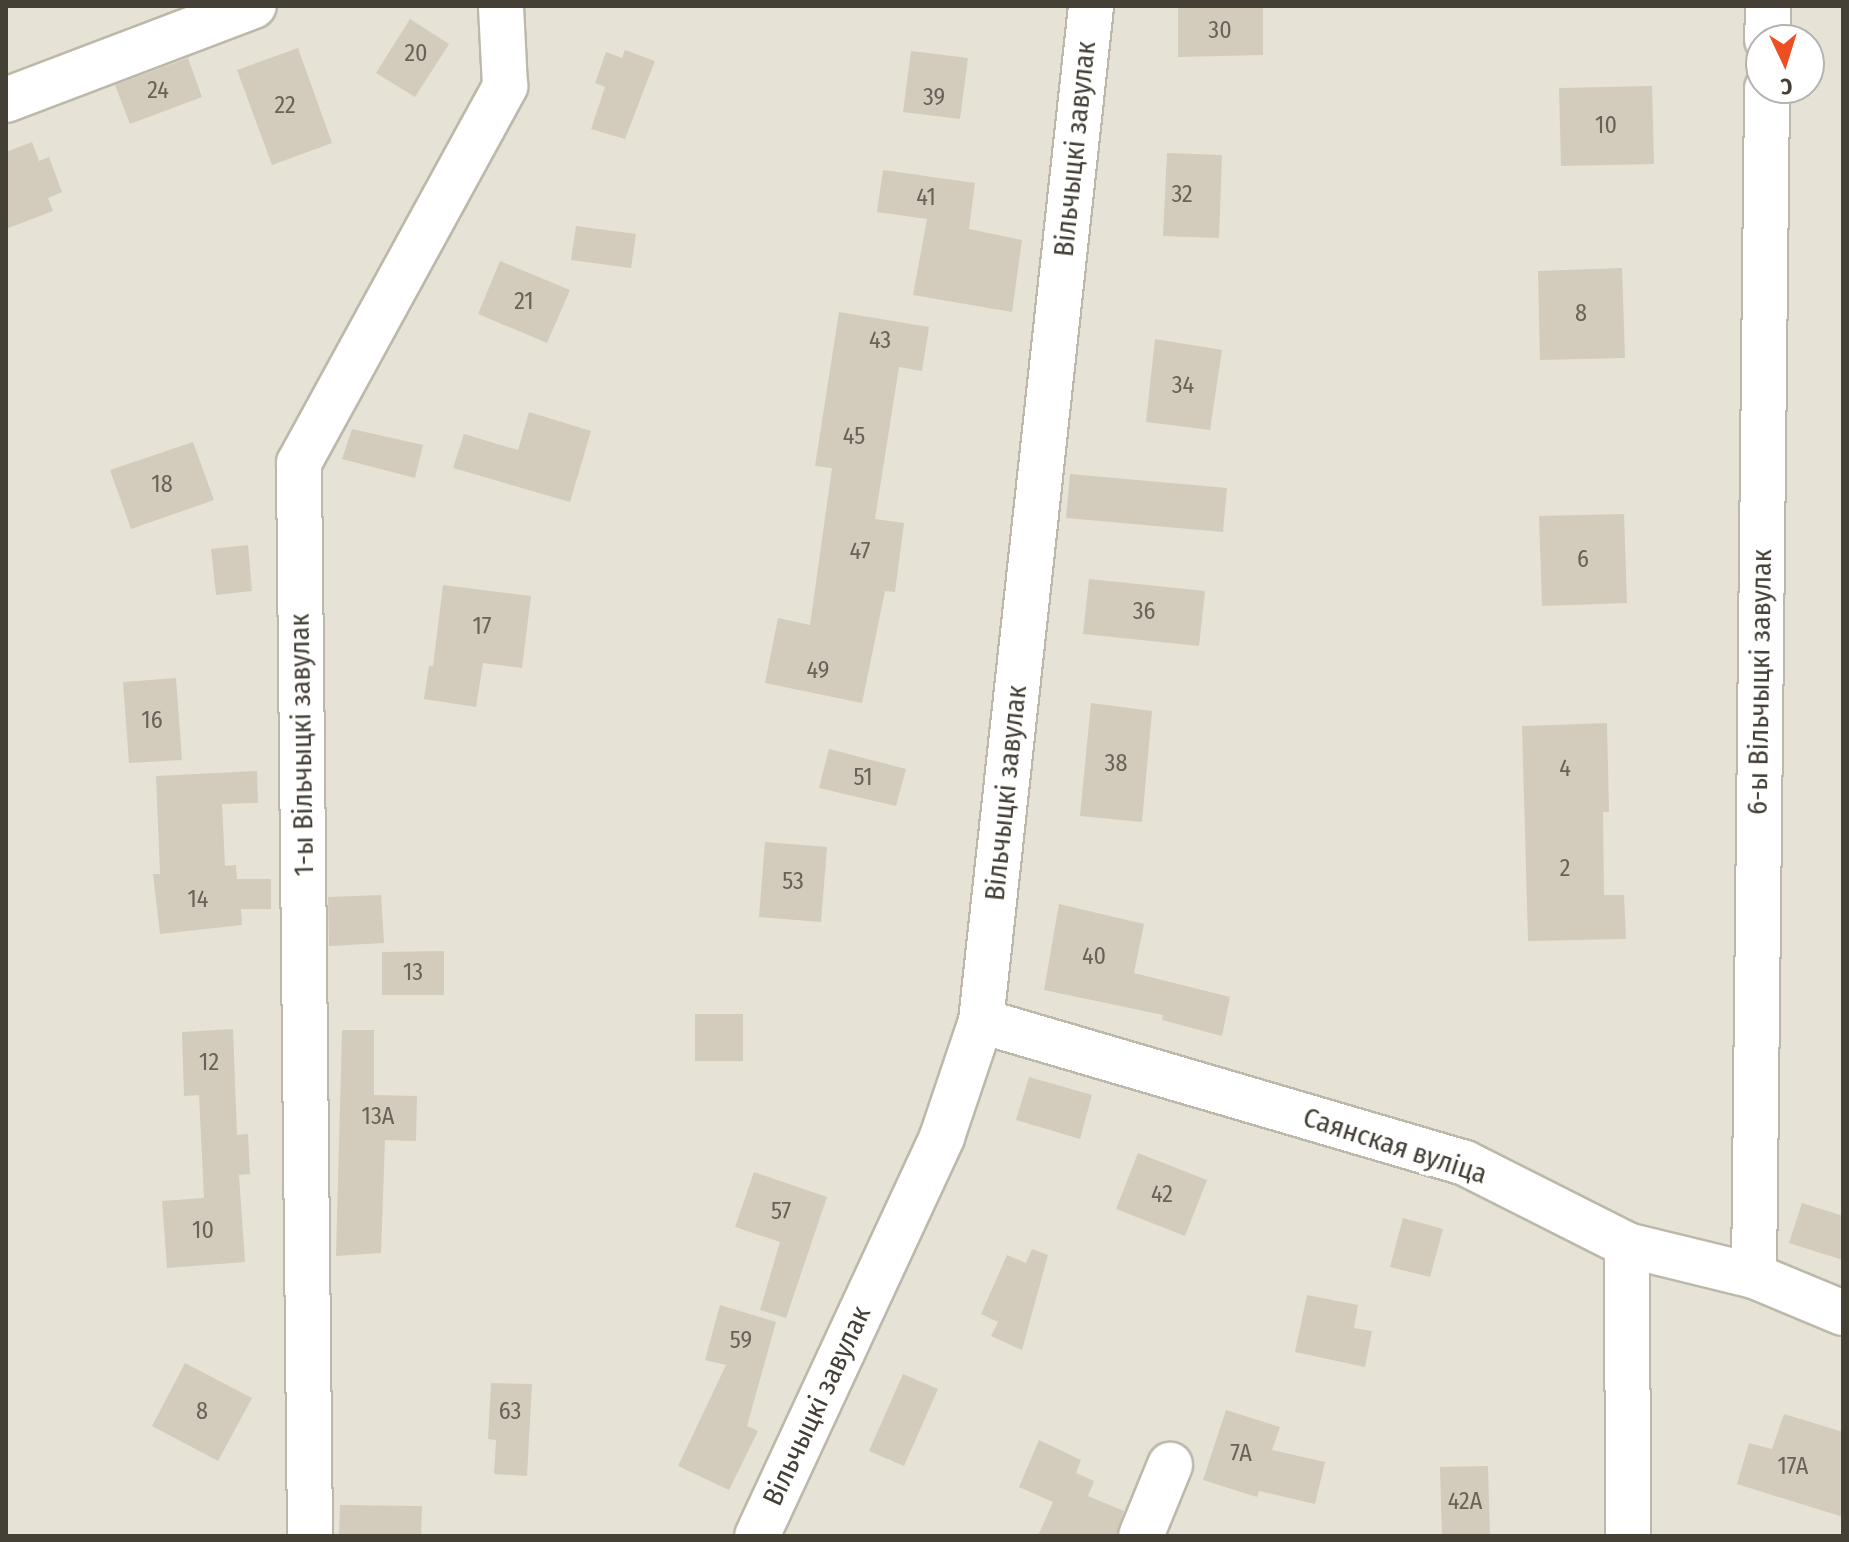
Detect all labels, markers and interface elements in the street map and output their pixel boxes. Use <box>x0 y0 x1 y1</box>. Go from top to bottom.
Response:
house number: 30 <box>1208 17 1232 45</box>
north arrow <box>1745 24 1825 104</box>
house number: 20 <box>404 40 428 68</box>
street label: Вільчыцкі завулак <box>1047 40 1103 258</box>
text: С <box>1780 73 1793 100</box>
house number: 24 <box>147 77 169 105</box>
house number: 39 <box>923 84 945 112</box>
house number: 22 <box>274 92 296 120</box>
house number: 10 <box>1595 112 1617 140</box>
house number: 32 <box>1171 181 1193 209</box>
house number: 41 <box>916 184 936 212</box>
house number: 21 <box>514 288 534 316</box>
house number: 8 <box>1575 300 1587 328</box>
house number: 43 <box>869 327 891 355</box>
house number: 34 <box>1172 372 1194 400</box>
house number: 45 <box>843 423 865 451</box>
house number: 18 <box>151 471 173 499</box>
house number: 47 <box>850 538 870 566</box>
house number: 6 <box>1577 546 1589 574</box>
street label: 6-ы Вільчыцкі завулак <box>1741 549 1779 815</box>
house number: 36 <box>1133 598 1155 626</box>
street label: 1-ы Вільчыцкі завулак <box>283 613 321 877</box>
house number: 17 <box>472 613 492 641</box>
house number: 49 <box>807 657 829 685</box>
street label: Вільчыцкі завулак <box>978 684 1034 902</box>
house number: 16 <box>141 707 163 735</box>
house number: 38 <box>1105 750 1127 778</box>
house number: 4 <box>1559 755 1571 783</box>
house number: 51 <box>853 764 873 792</box>
house number: 2 <box>1560 855 1570 883</box>
house number: 53 <box>782 868 804 896</box>
house number: 14 <box>188 886 208 914</box>
house number: 40 <box>1082 943 1106 971</box>
house number: 13 <box>403 959 423 987</box>
house number: 12 <box>199 1049 219 1077</box>
street label: Саянская вуліца <box>1299 1100 1491 1192</box>
house number: 13А <box>362 1103 394 1131</box>
house number: 42 <box>1151 1181 1173 1209</box>
house number: 57 <box>771 1198 791 1226</box>
house number: 10 <box>192 1217 214 1245</box>
street label: Вільчыцкі завулак <box>756 1301 878 1511</box>
house number: 59 <box>730 1327 752 1355</box>
house number: 8 <box>196 1398 208 1426</box>
house number: 63 <box>499 1398 521 1426</box>
house number: 7А <box>1230 1440 1252 1468</box>
house number: 17А <box>1778 1453 1808 1481</box>
house number: 42А <box>1448 1488 1482 1516</box>

